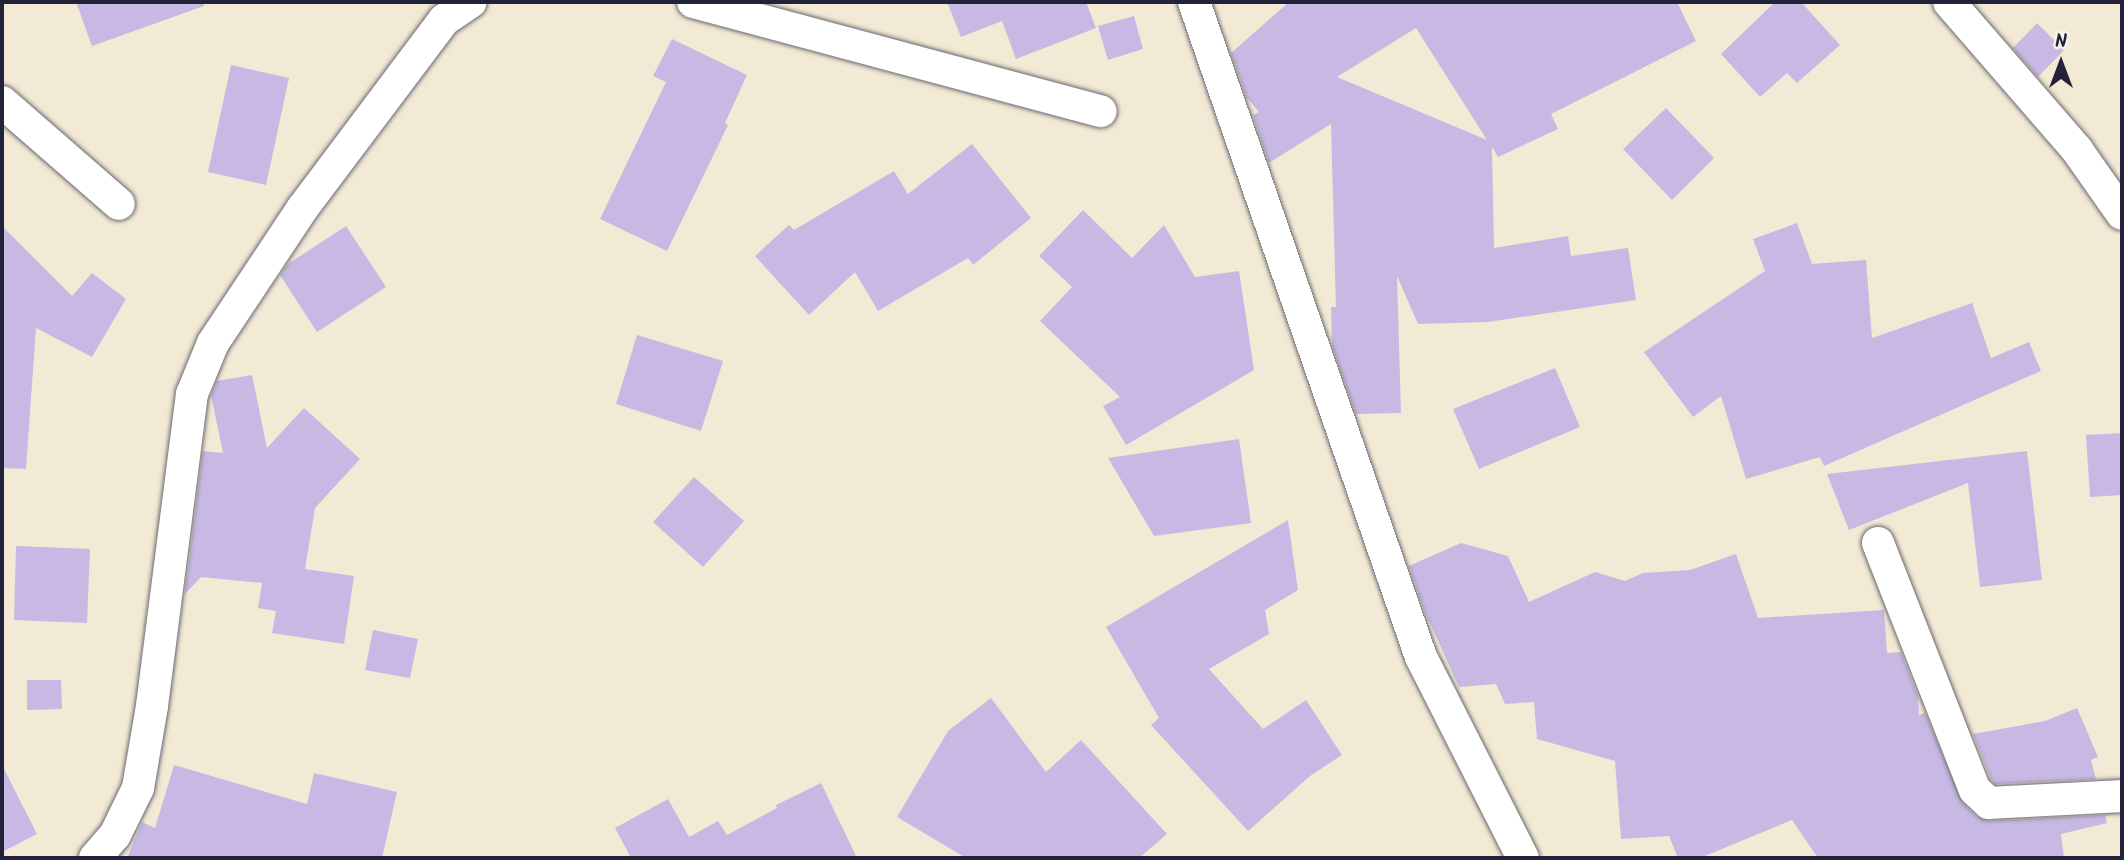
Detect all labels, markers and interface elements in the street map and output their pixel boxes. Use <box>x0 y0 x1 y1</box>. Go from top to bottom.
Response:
text: N <box>2055 27 2067 57</box>
north arrow <box>2026 28 2096 98</box>

